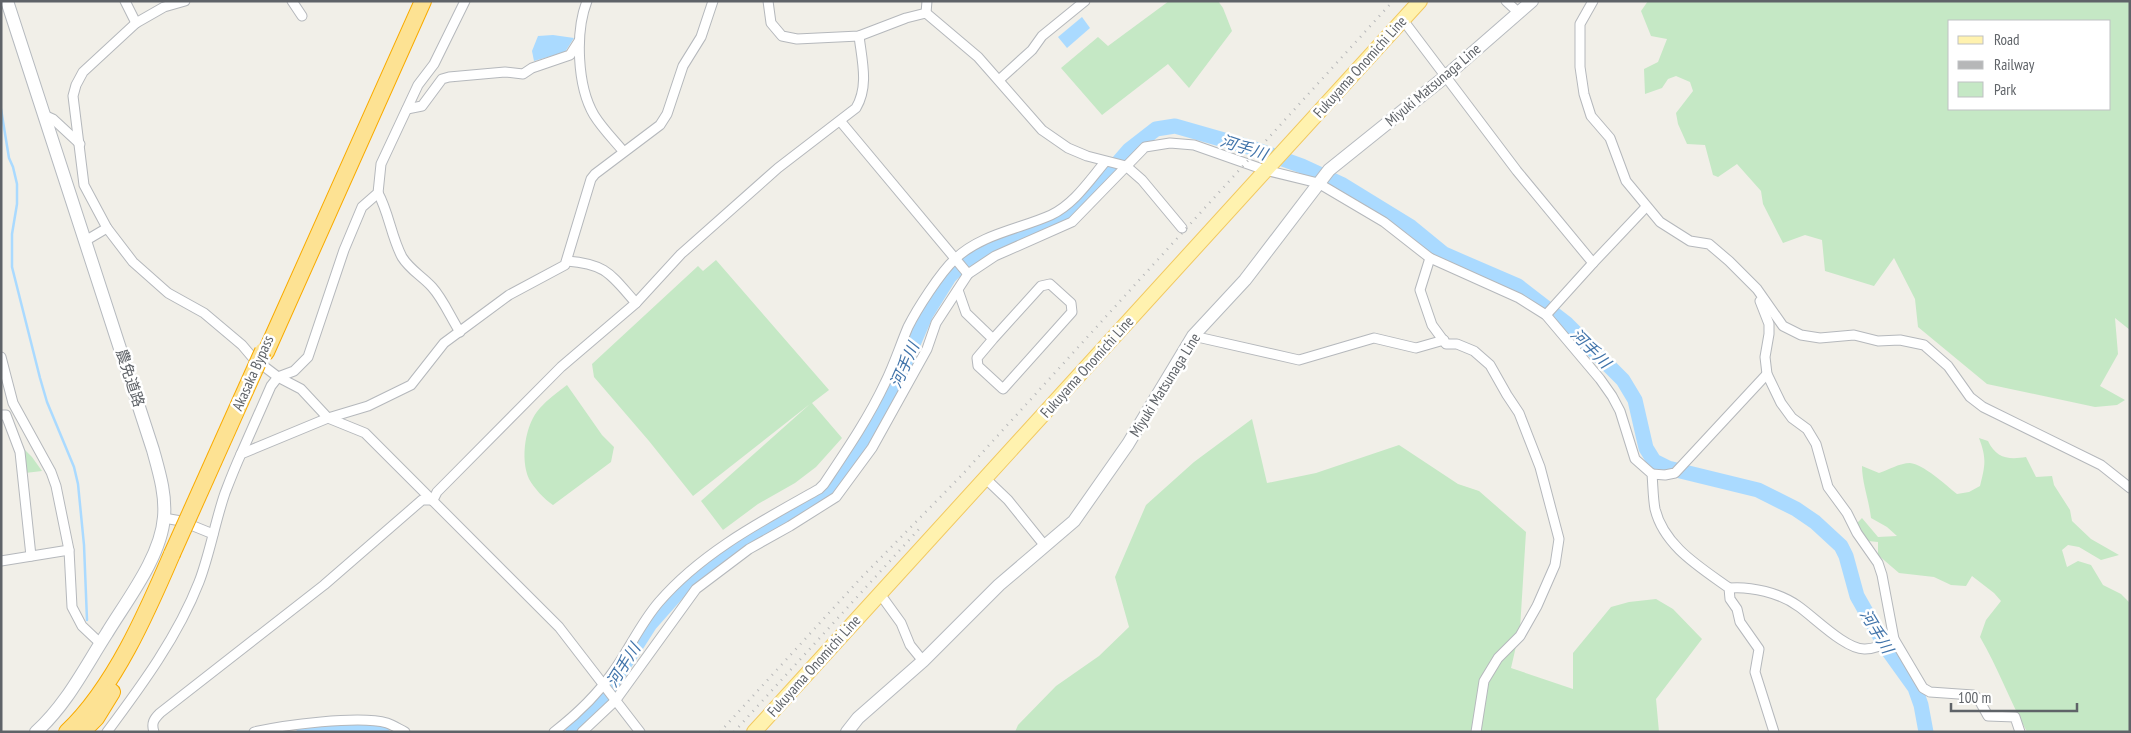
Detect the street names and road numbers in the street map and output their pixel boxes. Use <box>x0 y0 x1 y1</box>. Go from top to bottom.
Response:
street label: Fukuyama Onomichi Line <box>1309 12 1410 122</box>
street label: Miyuki Matsunaga Line <box>1381 39 1484 130</box>
street label: Fukuyama Onomichi Line <box>1036 312 1137 422</box>
street label: Miyuki Matsunaga Line <box>1125 329 1204 440</box>
street label: Akasaka Bypass <box>228 332 278 413</box>
street label: 農免道路 <box>112 346 149 409</box>
street label: Fukuyama Onomichi Line <box>763 611 864 721</box>

